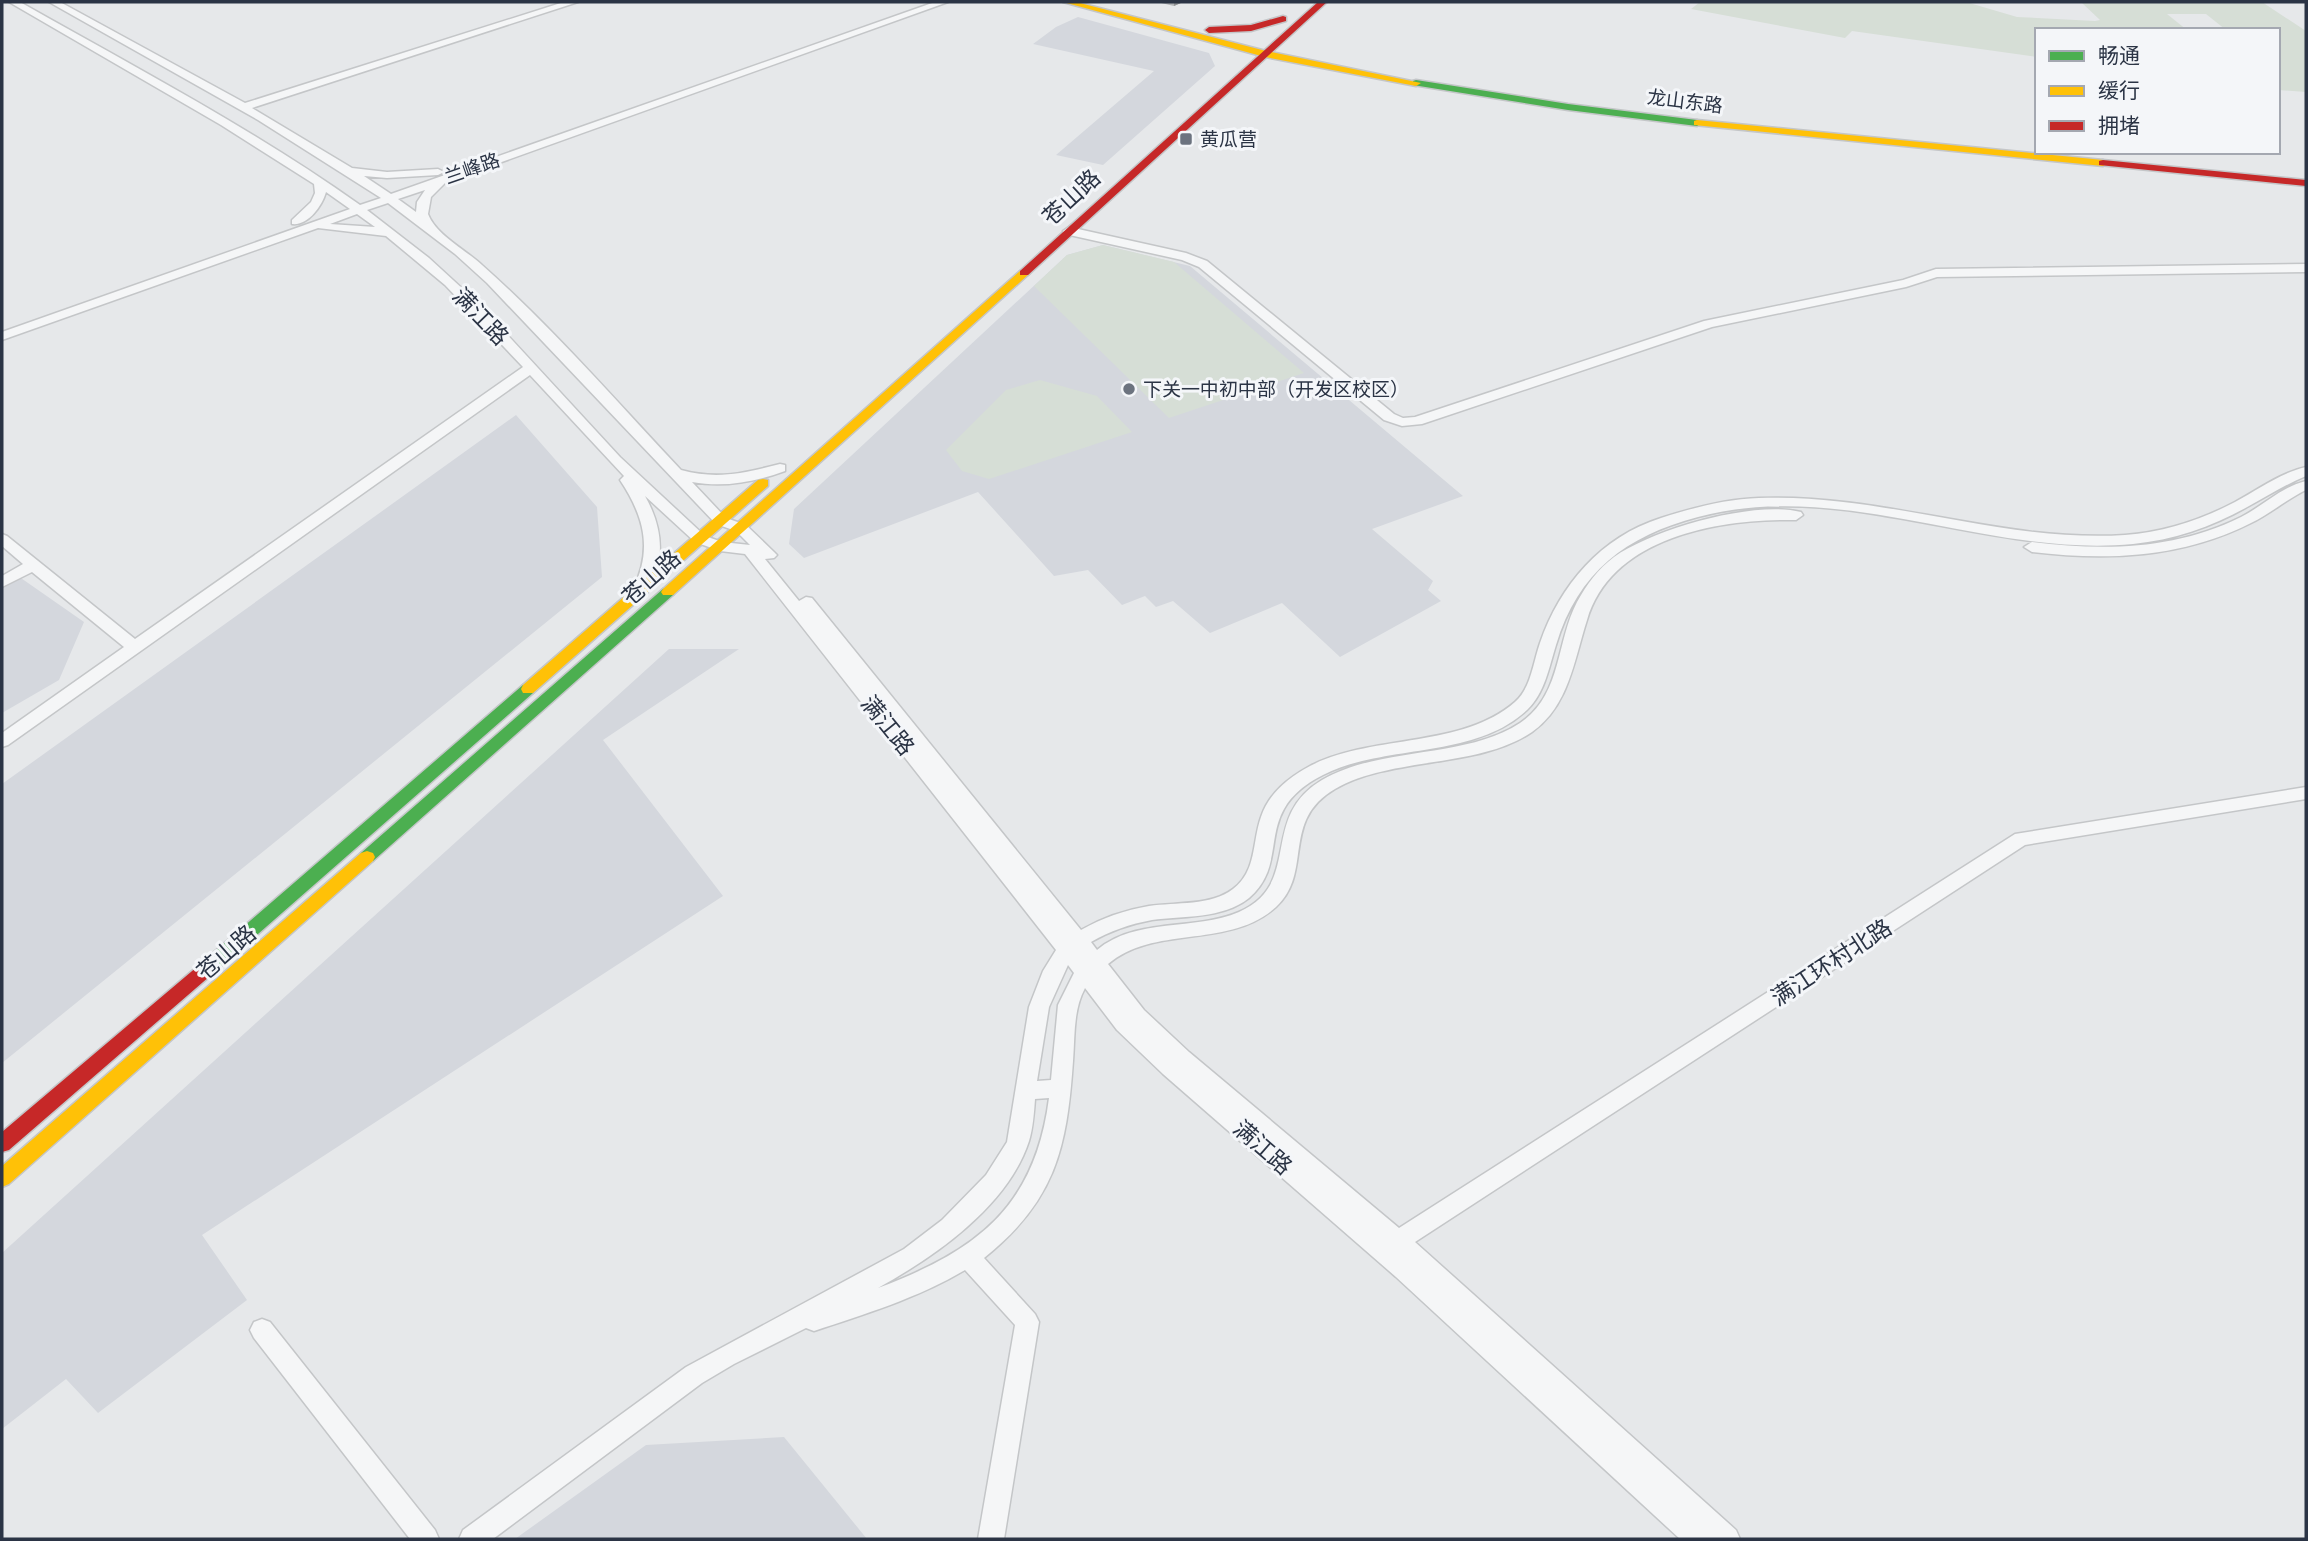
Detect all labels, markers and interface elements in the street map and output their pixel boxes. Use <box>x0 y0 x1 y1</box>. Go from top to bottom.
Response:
legend <box>2035 28 2280 154</box>
text: 畅通 <box>2098 42 2140 68</box>
text: 缓行 <box>2098 77 2140 103</box>
street label: 龙山东路 <box>1646 84 1724 118</box>
text: 拥堵 <box>2098 112 2140 138</box>
place label: 黄瓜营 <box>1200 127 1257 151</box>
marker: 黄瓜营 <box>1178 131 1194 147</box>
street label: 兰峰路 <box>441 147 503 189</box>
street label: 苍山路 <box>1036 163 1106 231</box>
street label: 满江路 <box>447 281 515 351</box>
place label: 下关一中初中部（开发区校区） <box>1143 377 1409 401</box>
marker: 下关一中初中部（开发区校区） <box>1121 381 1137 397</box>
street label: 苍山路 <box>616 543 686 611</box>
street label: 满江路 <box>855 689 921 761</box>
street label: 满江环村北路 <box>1765 912 1897 1012</box>
street label: 苍山路 <box>190 918 262 986</box>
street label: 满江路 <box>1227 1113 1299 1181</box>

